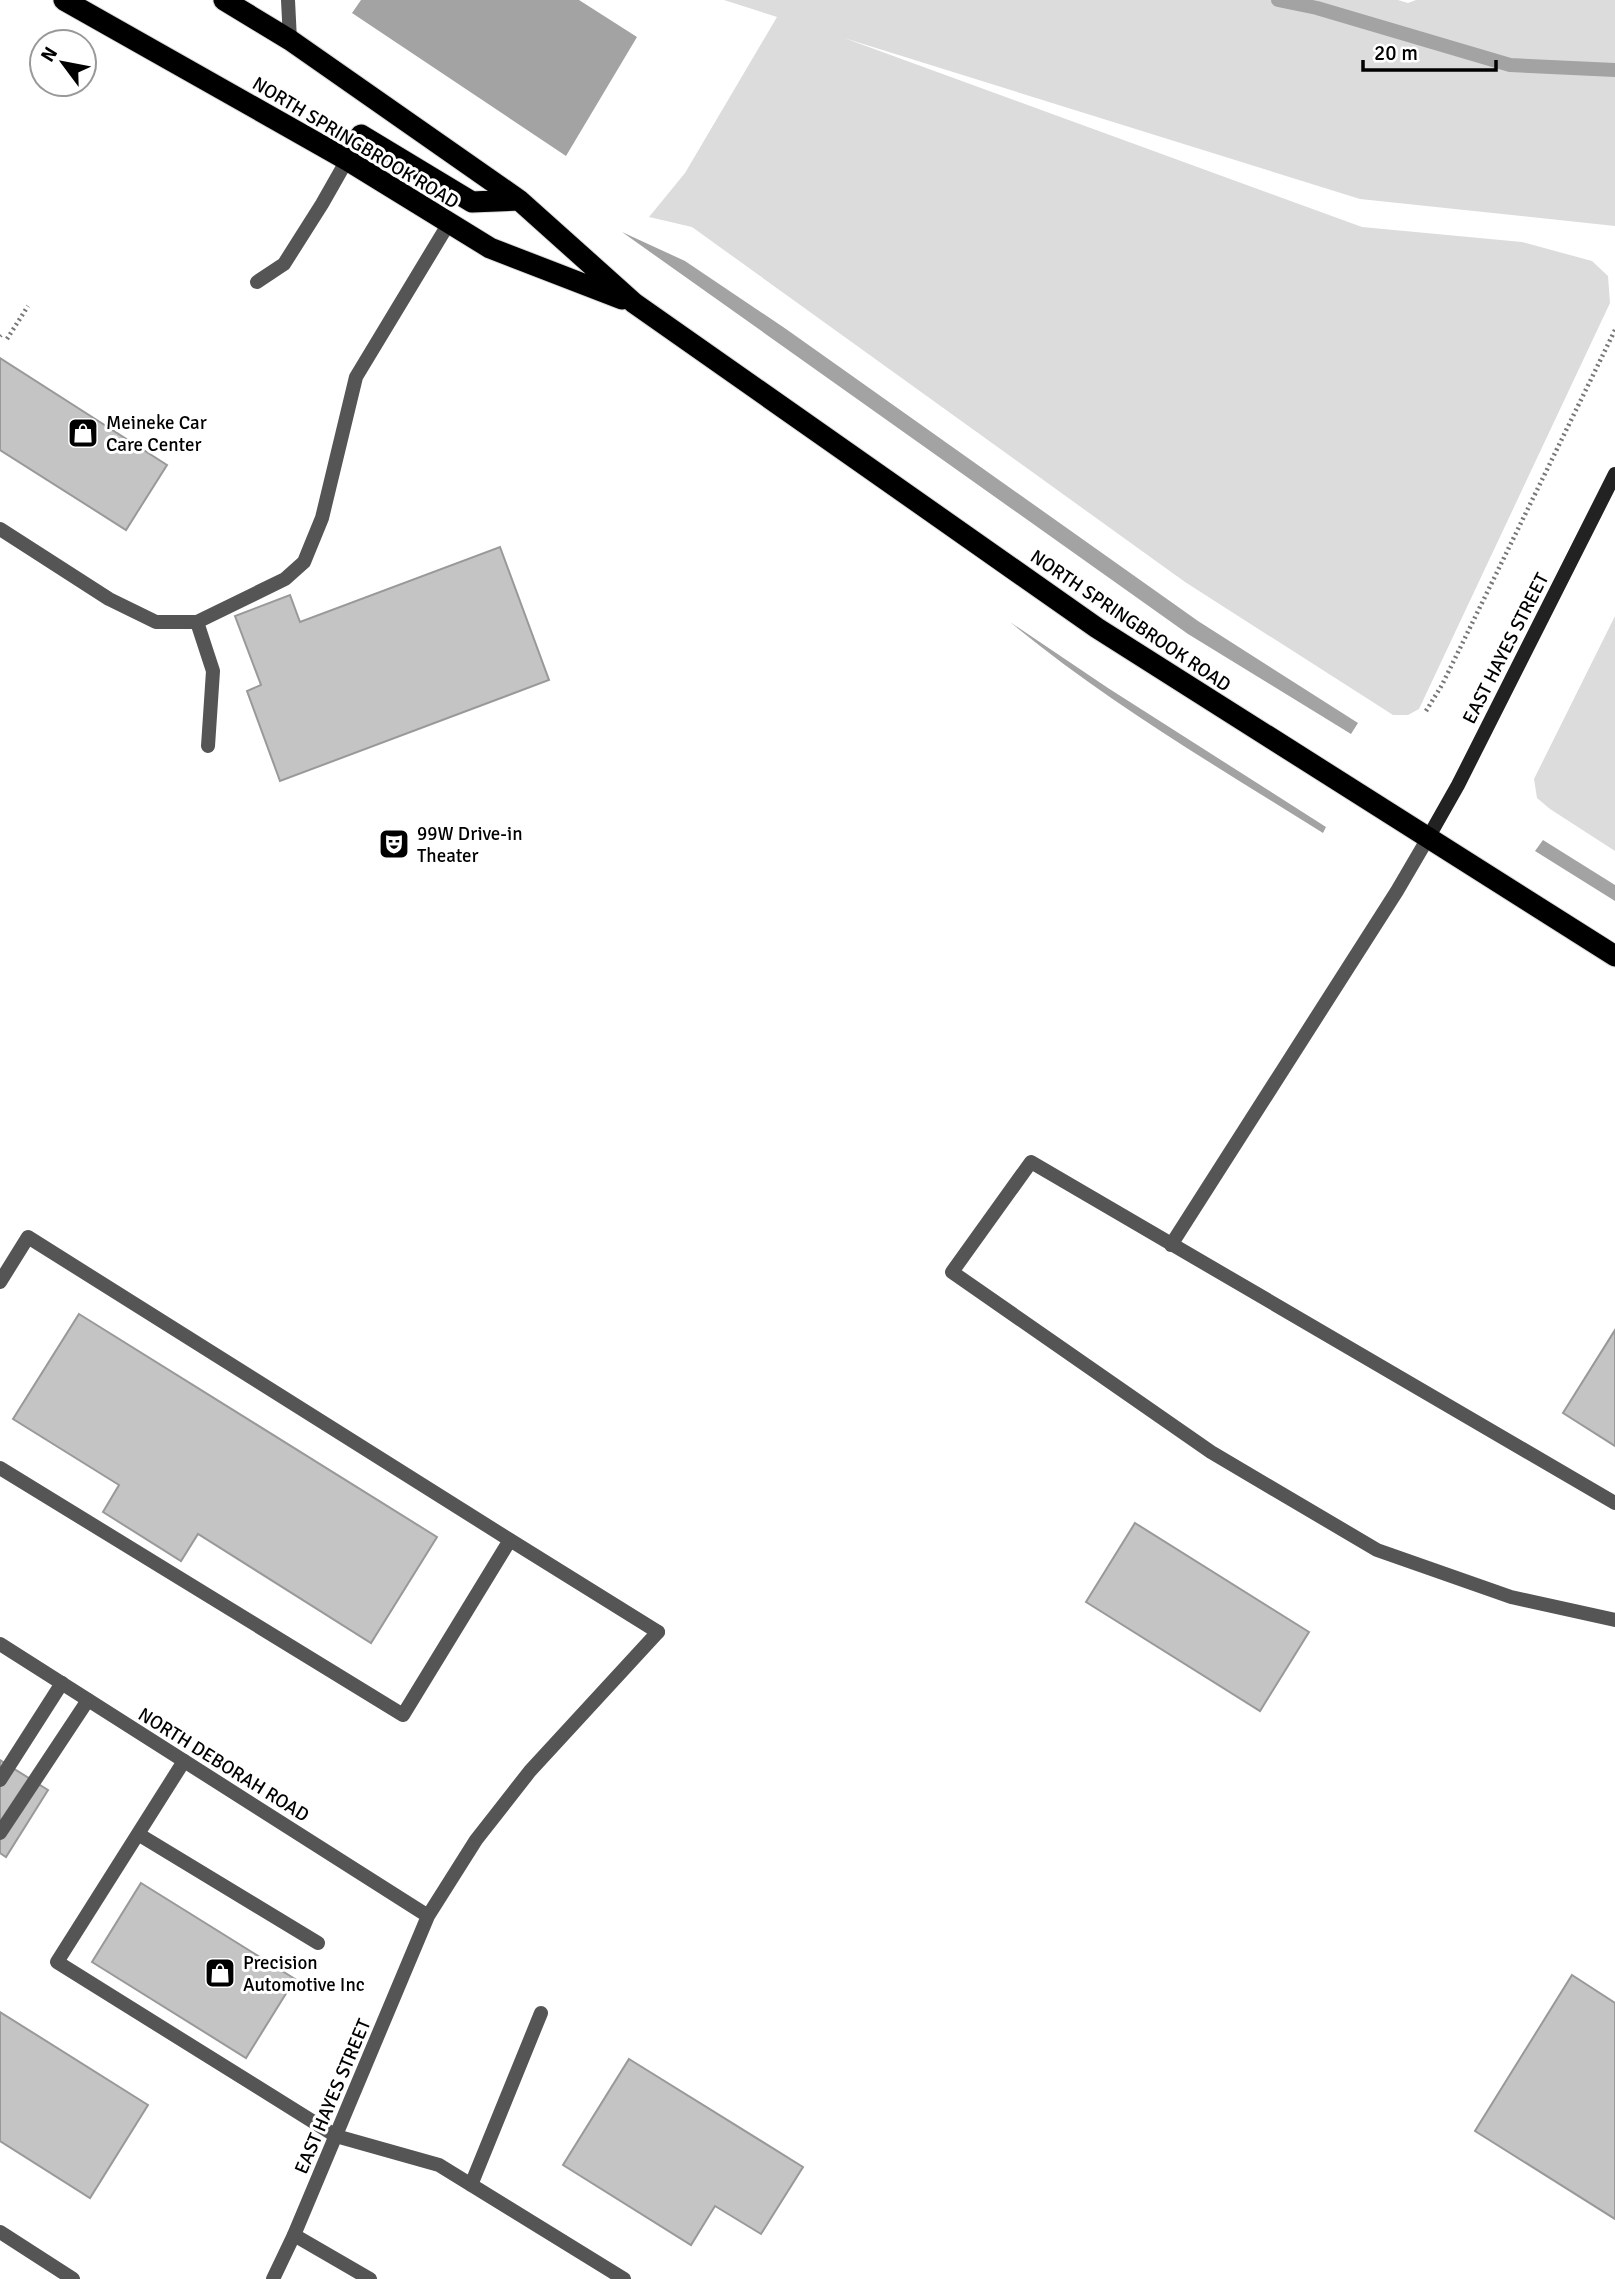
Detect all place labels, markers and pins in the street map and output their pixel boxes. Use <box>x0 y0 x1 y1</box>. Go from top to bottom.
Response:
place label: Meineke Car Care Center <box>106 411 207 457</box>
shop icon: Meineke Car Care Center <box>66 416 100 450</box>
place label: 99W Drive-in Theater <box>417 822 523 868</box>
theatre icon: 99W Drive-in Theater <box>377 827 411 861</box>
place label: Precision Automotive Inc <box>243 1951 365 1997</box>
shop icon: Precision Automotive Inc <box>203 1956 237 1990</box>

